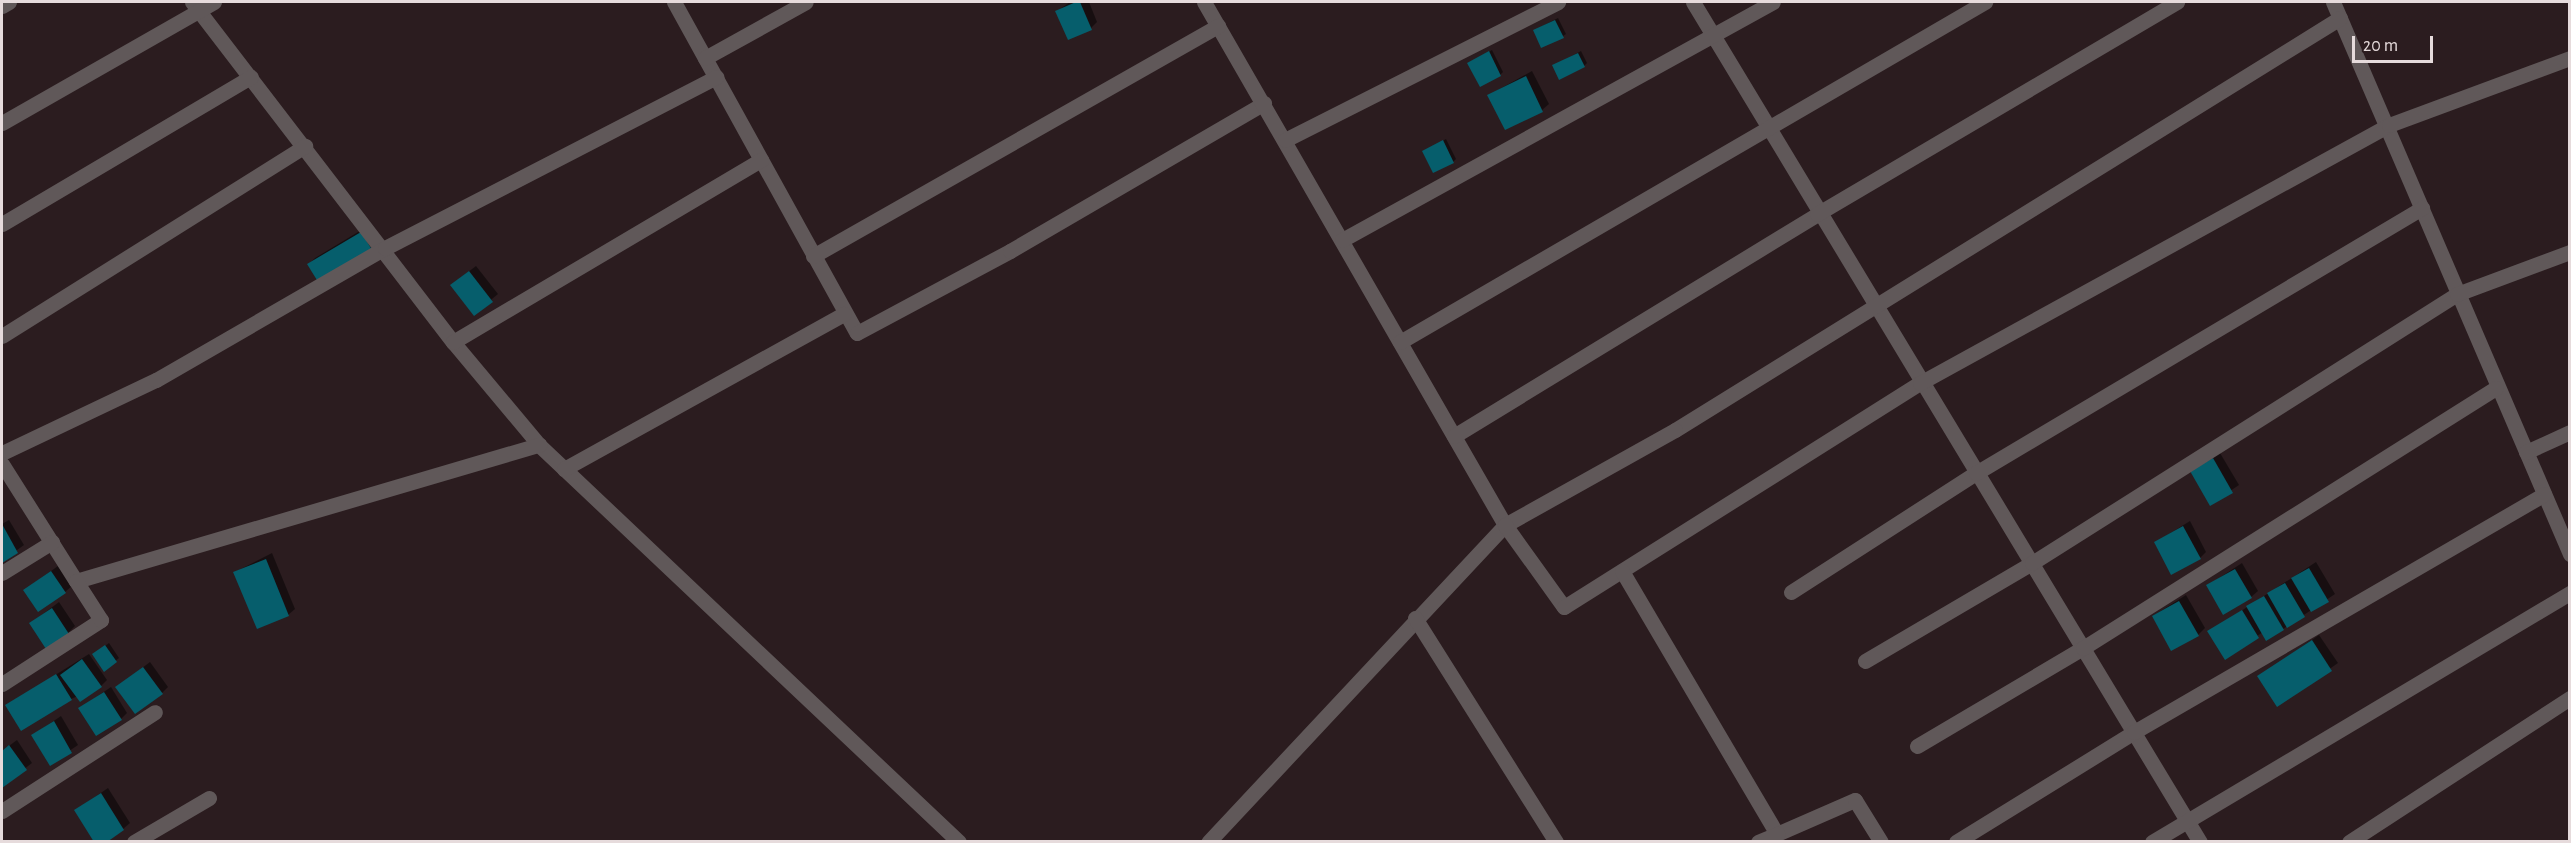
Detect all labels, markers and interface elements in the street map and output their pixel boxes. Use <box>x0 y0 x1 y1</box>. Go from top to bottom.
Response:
scale bar <box>2355 24 2436 62</box>
text: 20 m <box>2363 37 2398 55</box>

